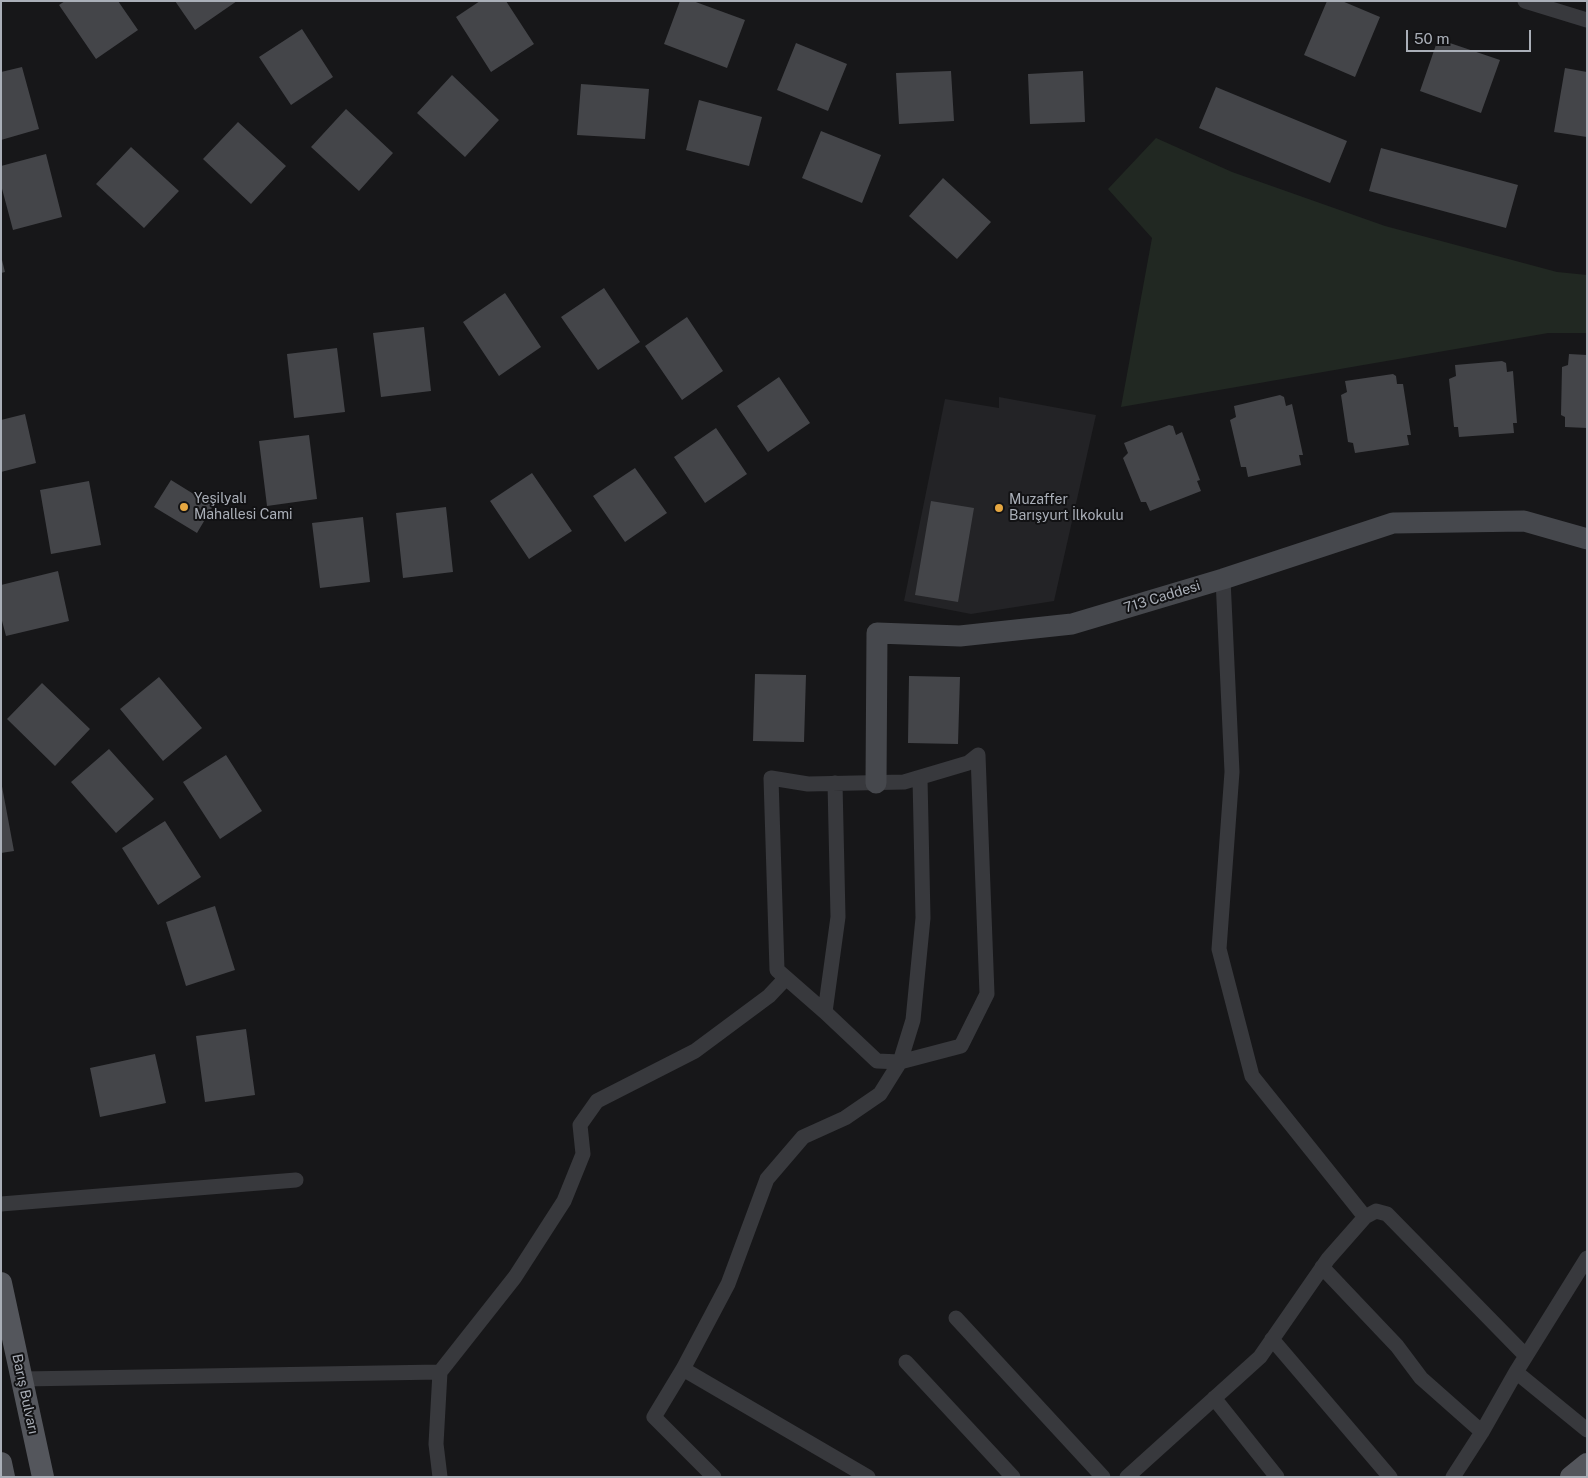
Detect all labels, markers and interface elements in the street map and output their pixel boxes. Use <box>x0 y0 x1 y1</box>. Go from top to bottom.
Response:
scale bar <box>1408 20 1533 52</box>
text: 50 m <box>1414 30 1449 47</box>
place label: Yeşilyalı Mahallesi Cami <box>194 491 292 524</box>
place label: Muzaffer Barışyurt İlkokulu <box>1009 492 1124 524</box>
marker: Yeşilyalı Mahallesi Cami <box>178 501 190 513</box>
marker: Muzaffer Barışyurt İlkokulu <box>993 502 1005 514</box>
street label: 713 Caddesi <box>1122 577 1202 617</box>
street label: Barış Bulvarı <box>8 1352 42 1436</box>

